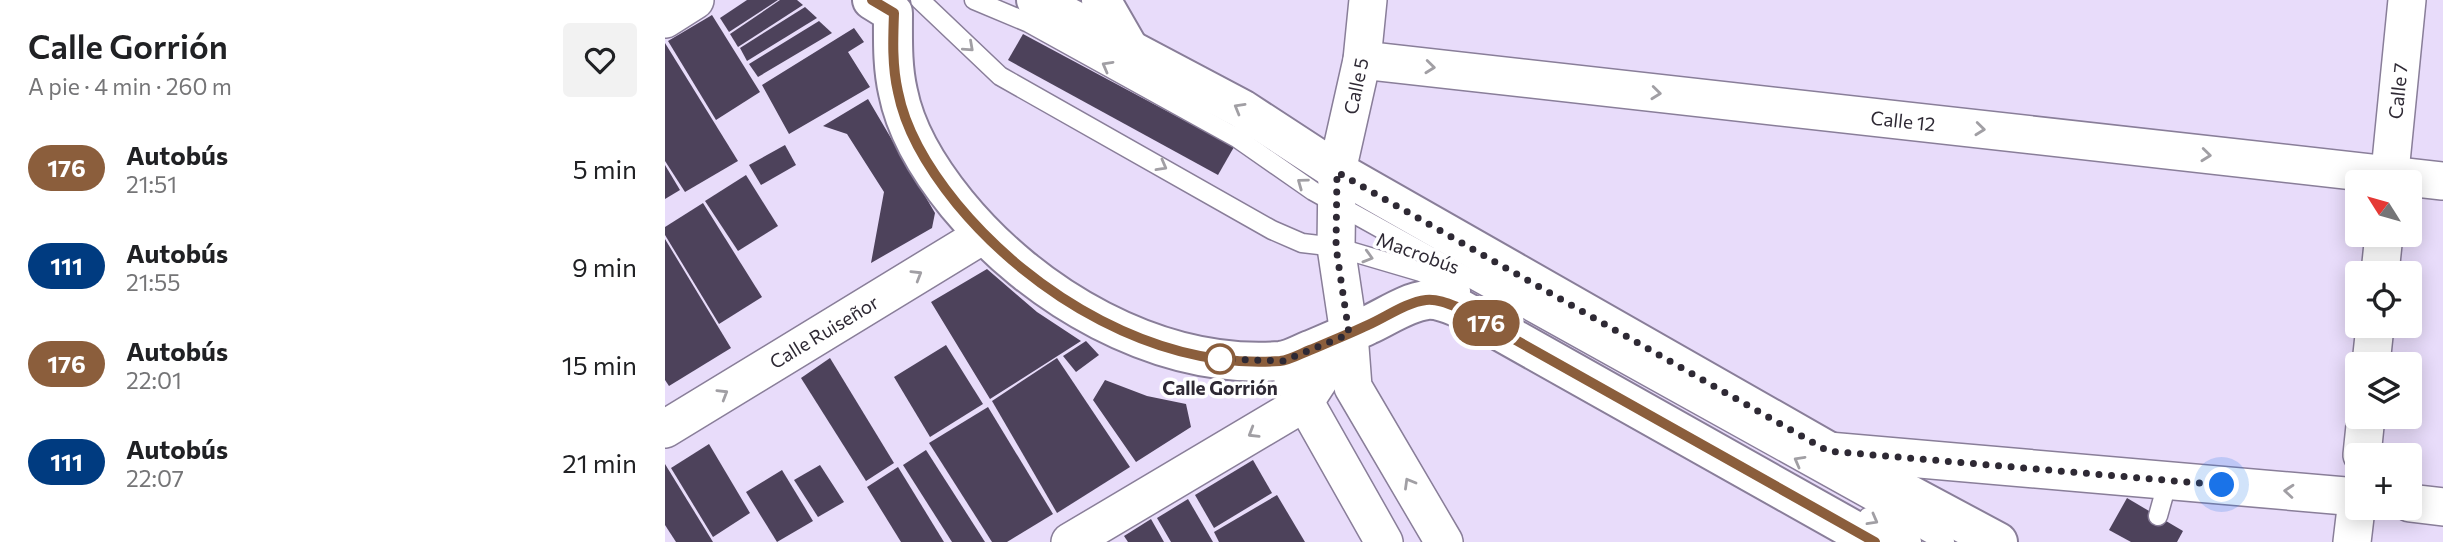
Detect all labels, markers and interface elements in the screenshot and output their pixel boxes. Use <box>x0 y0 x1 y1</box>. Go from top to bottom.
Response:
button: heart <box>563 23 637 97</box>
text: Calle Gorrión <box>28 25 228 66</box>
one-way arrow <box>961 39 974 52</box>
street label: Calle 5 <box>1338 56 1373 116</box>
one-way arrow <box>1424 60 1436 75</box>
one-way arrow <box>1102 61 1114 74</box>
street label: Calle 7 <box>2383 62 2412 120</box>
text: A pie · 4 min · 260 m <box>28 72 232 100</box>
one-way arrow <box>1650 85 1662 100</box>
one-way arrow <box>1233 103 1246 116</box>
street label: Calle 12 <box>1870 106 1937 135</box>
one-way arrow <box>1974 122 1985 137</box>
text: Autobús <box>126 139 228 170</box>
one-way arrow <box>2200 147 2211 162</box>
text: 176 <box>47 153 86 182</box>
text: 5 min <box>573 153 637 184</box>
one-way arrow <box>1155 158 1167 171</box>
text: 21:51 <box>126 170 177 198</box>
north arrow <box>2345 170 2422 247</box>
map controls <box>2345 170 2422 520</box>
one-way arrow <box>1297 178 1310 191</box>
street label: Macrobús <box>1374 227 1463 278</box>
text: Autobús <box>126 237 228 268</box>
one-way arrow <box>1362 248 1374 263</box>
text: 111 <box>50 251 83 280</box>
text: 9 min <box>572 251 637 282</box>
button: locate <box>2345 261 2422 338</box>
text: 21:55 <box>126 268 180 296</box>
one-way arrow <box>910 271 923 284</box>
street label: Calle Ruiseñor <box>765 290 883 373</box>
line badge: 176 <box>1446 300 1526 346</box>
text: 176 <box>1467 308 1505 337</box>
text: Autobús <box>126 335 228 366</box>
marker: Calle Gorrión <box>1205 344 1235 374</box>
text: 176 <box>47 349 86 378</box>
text: 15 min <box>562 349 637 380</box>
button: layers <box>2345 352 2422 429</box>
text: 22:01 <box>126 366 182 394</box>
place label: Calle Gorrión <box>1162 376 1278 399</box>
one-way arrow <box>716 389 729 402</box>
one-way arrow <box>1248 425 1261 438</box>
text: Autobús <box>126 433 228 464</box>
button: + <box>2345 443 2422 520</box>
text: 111 <box>50 447 83 476</box>
text: 21 min <box>562 447 637 478</box>
one-way arrow <box>1794 456 1807 469</box>
text: 22:07 <box>126 464 184 492</box>
your location <box>2204 467 2239 502</box>
one-way arrow <box>1405 478 1418 491</box>
one-way arrow <box>2283 484 2294 499</box>
one-way arrow <box>1865 512 1878 525</box>

